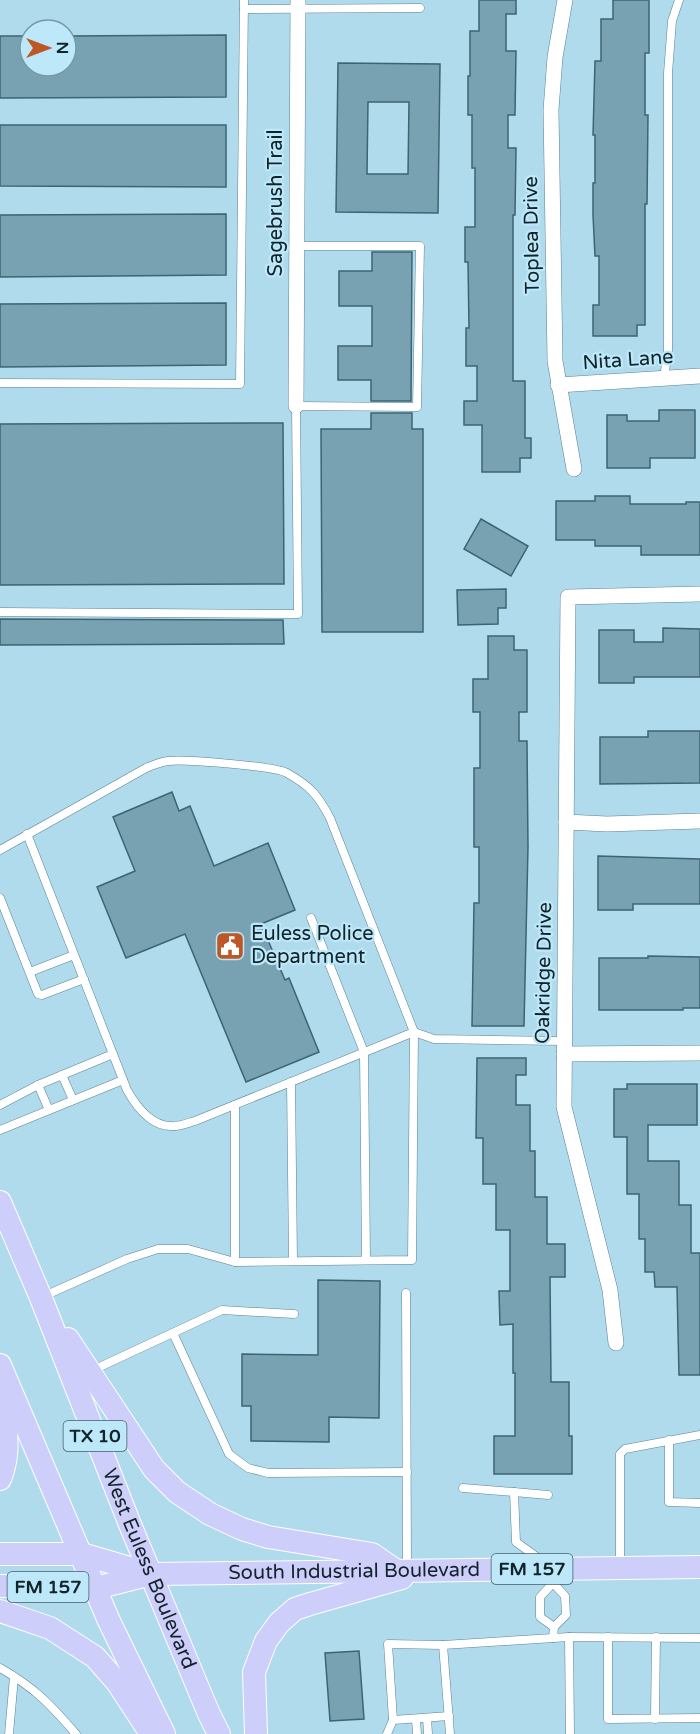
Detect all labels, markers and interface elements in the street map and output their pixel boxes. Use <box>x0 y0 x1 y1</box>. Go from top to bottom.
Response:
north arrow <box>18 18 78 78</box>
text: N <box>52 42 72 54</box>
street label: Sagebrush Trail <box>264 130 288 276</box>
street label: Toplea Drive <box>519 176 545 294</box>
street label: Nita Lane <box>582 345 674 375</box>
street label: Oakridge Drive <box>531 902 557 1044</box>
place label: Euless Police Department <box>251 922 374 969</box>
public building icon: Euless Police Department <box>214 930 246 962</box>
road number: TX 10 <box>64 1421 127 1451</box>
street label: West Euless Boulevard <box>97 1465 201 1673</box>
road number: FM 157 <box>492 1554 572 1584</box>
street label: South Industrial Boulevard <box>228 1558 480 1585</box>
road number: FM 157 <box>8 1572 88 1602</box>

